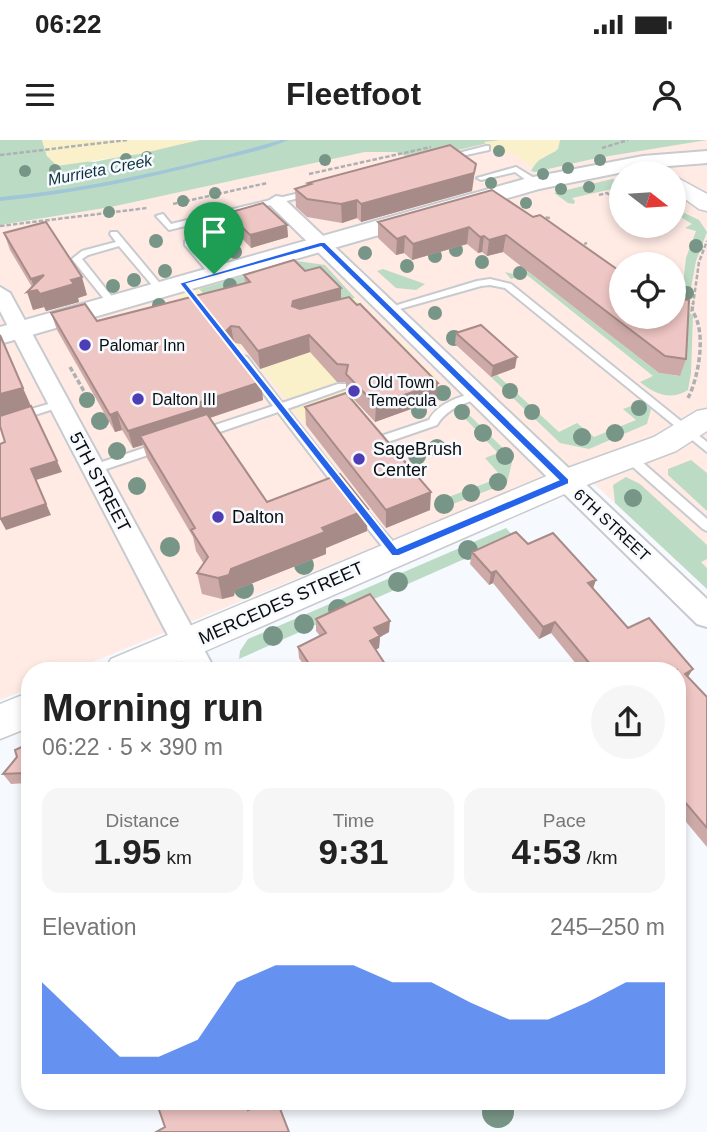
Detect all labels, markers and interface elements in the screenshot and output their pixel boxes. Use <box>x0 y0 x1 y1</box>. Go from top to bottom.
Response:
text: 06:22 <box>35 9 102 39</box>
icon: menu <box>21 76 59 114</box>
text: Fleetfoot <box>286 76 421 112</box>
icon: person <box>648 76 686 114</box>
water label: Murrieta Creek <box>46 151 155 188</box>
north arrow <box>609 161 686 238</box>
map controls <box>609 161 686 329</box>
pin <box>184 202 244 274</box>
icon: arrive <box>195 213 233 251</box>
button: locate <box>609 252 686 329</box>
marker: Palomar Inn <box>77 337 93 353</box>
place label: Palomar Inn <box>99 337 185 354</box>
place label: Old Town Temecula <box>368 374 437 409</box>
marker: Old Town Temecula <box>346 383 362 399</box>
marker: Dalton III <box>130 391 146 407</box>
place label: Dalton III <box>152 391 216 408</box>
street label: 5TH STREET <box>65 429 135 535</box>
place label: SageBrush Center <box>373 439 462 480</box>
marker: SageBrush Center <box>351 451 367 467</box>
street label: 6TH STREET <box>570 485 654 565</box>
place label: Dalton <box>232 507 284 527</box>
marker: Dalton <box>210 509 226 525</box>
street label: MERCEDES STREET <box>196 558 366 648</box>
button: share <box>591 685 665 759</box>
text: Morning run <box>42 687 264 729</box>
text: 06:22 · 5 × 390 m <box>42 734 223 760</box>
text: Distance <box>106 810 179 831</box>
text: Time <box>333 810 374 831</box>
text: Pace <box>543 810 586 831</box>
text: 1.95 <box>93 832 161 871</box>
text: 9:31 <box>318 832 389 871</box>
text: 4:53 <box>512 832 582 871</box>
text: km <box>161 847 192 868</box>
text: /km <box>582 847 617 868</box>
text: Elevation <box>42 914 137 940</box>
text: 245–250 m <box>550 914 665 940</box>

